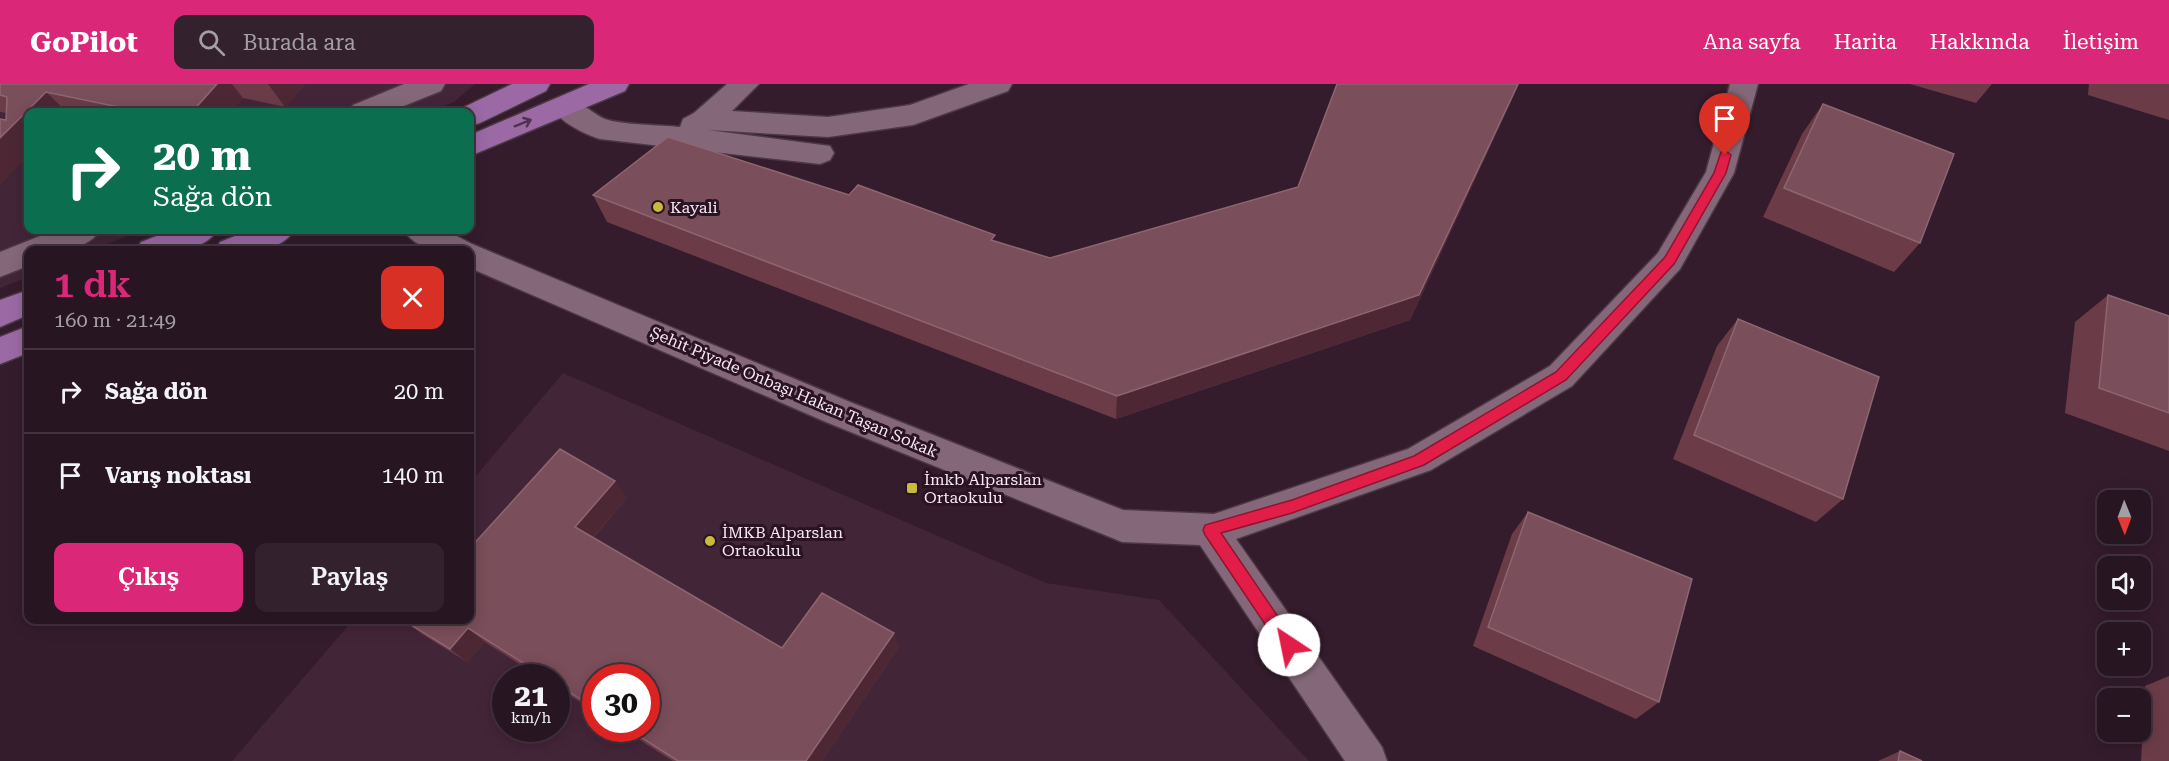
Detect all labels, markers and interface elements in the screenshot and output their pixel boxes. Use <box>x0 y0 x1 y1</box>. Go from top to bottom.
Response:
search box <box>174 15 594 69</box>
text: GoPilot <box>30 26 138 59</box>
icon: search <box>195 26 228 59</box>
text: Burada ara <box>243 30 356 55</box>
text: Ana sayfa <box>1703 30 1801 54</box>
text: Harita <box>1834 30 1897 54</box>
text: Hakkında <box>1930 30 2030 54</box>
text: İletişim <box>2063 30 2139 54</box>
pin <box>1699 93 1750 155</box>
icon: arrive <box>1708 102 1741 135</box>
one-way arrow <box>514 117 532 128</box>
text: 20 m <box>153 131 251 180</box>
icon: right <box>54 132 132 210</box>
text: Sağa dön <box>153 181 272 213</box>
place label: Kayali <box>670 198 718 217</box>
marker: Kayali <box>651 200 665 214</box>
text: 1 dk <box>54 264 131 306</box>
button: close <box>381 266 444 329</box>
text: 160 m · 21:49 <box>54 308 176 332</box>
street label: Şehit Piyade Onbaşı Hakan Taşan Sokak <box>647 323 941 461</box>
icon: right <box>54 375 87 408</box>
text: Sağa dön <box>105 379 207 404</box>
text: 20 m <box>394 379 444 404</box>
icon: arrive <box>54 459 87 492</box>
text: Varış noktası <box>105 463 251 488</box>
text: 140 m <box>381 463 444 488</box>
place label: İmkb Alparslan Ortaokulu <box>924 470 1042 507</box>
marker: İmkb Alparslan Ortaokulu <box>905 481 919 495</box>
north arrow <box>2097 490 2151 544</box>
map controls <box>2097 490 2151 742</box>
place label: İMKB Alparslan Ortaokulu <box>722 523 843 560</box>
marker: İMKB Alparslan Ortaokulu <box>703 534 717 548</box>
button: Çıkış <box>54 543 243 612</box>
button: Paylaş <box>255 543 444 612</box>
button: sound <box>2097 556 2151 610</box>
position arrow <box>1257 613 1321 677</box>
button: + <box>2097 622 2151 676</box>
speed limit sign: 30 <box>582 664 660 742</box>
text: 21 <box>514 678 548 713</box>
button: − <box>2097 688 2151 742</box>
text: km/h <box>511 709 551 727</box>

